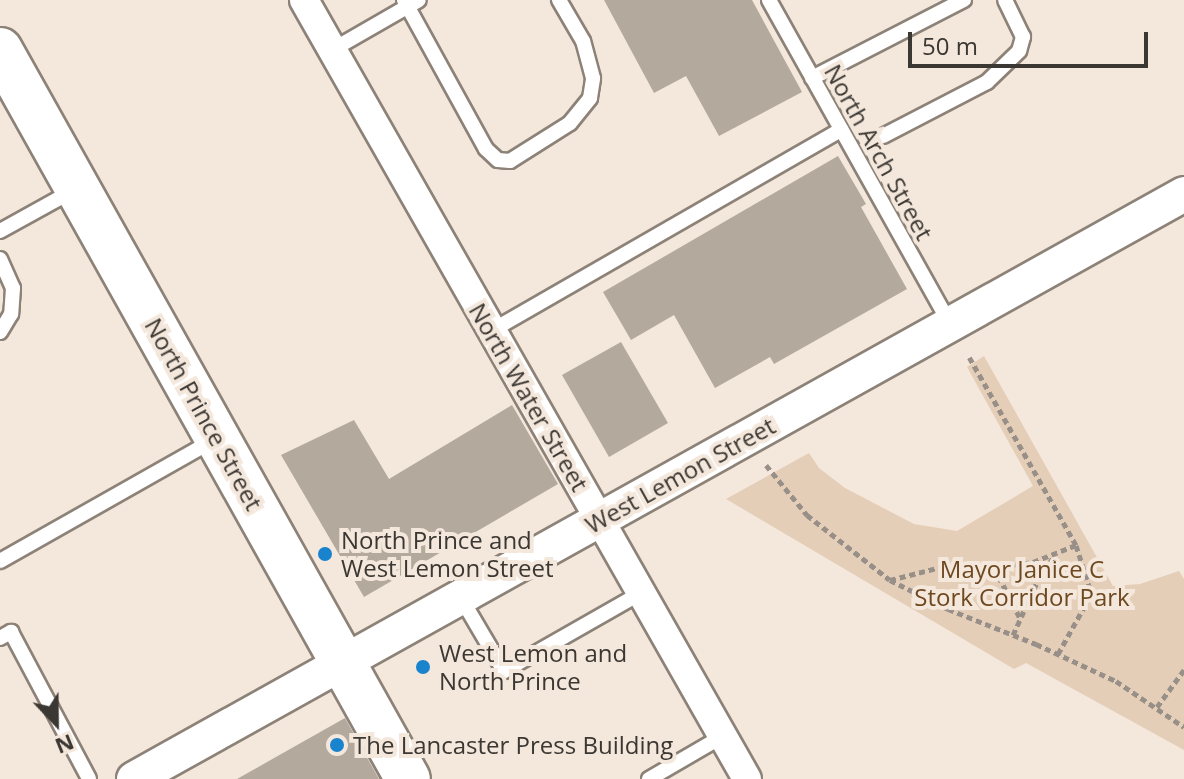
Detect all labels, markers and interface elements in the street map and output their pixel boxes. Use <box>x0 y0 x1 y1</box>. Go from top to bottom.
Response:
scale bar <box>912 16 1152 66</box>
text: 50 m <box>922 29 978 62</box>
street label: North Arch Street <box>819 59 939 245</box>
street label: North Water Street <box>463 298 595 496</box>
street label: North Prince Street <box>139 313 269 515</box>
street label: West Lemon Street <box>580 411 780 539</box>
place label: North Prince and West Lemon Street <box>341 526 554 582</box>
marker: North Prince and West Lemon Street <box>316 545 334 563</box>
park label: Mayor Janice C Stork Corridor Park <box>914 555 1130 611</box>
place label: West Lemon and North Prince <box>439 639 627 695</box>
marker: West Lemon and North Prince <box>414 658 432 676</box>
north arrow <box>16 683 96 763</box>
text: N <box>51 728 79 763</box>
place label: The Lancaster Press Building <box>353 731 673 759</box>
marker: The Lancaster Press Building <box>328 736 346 754</box>

